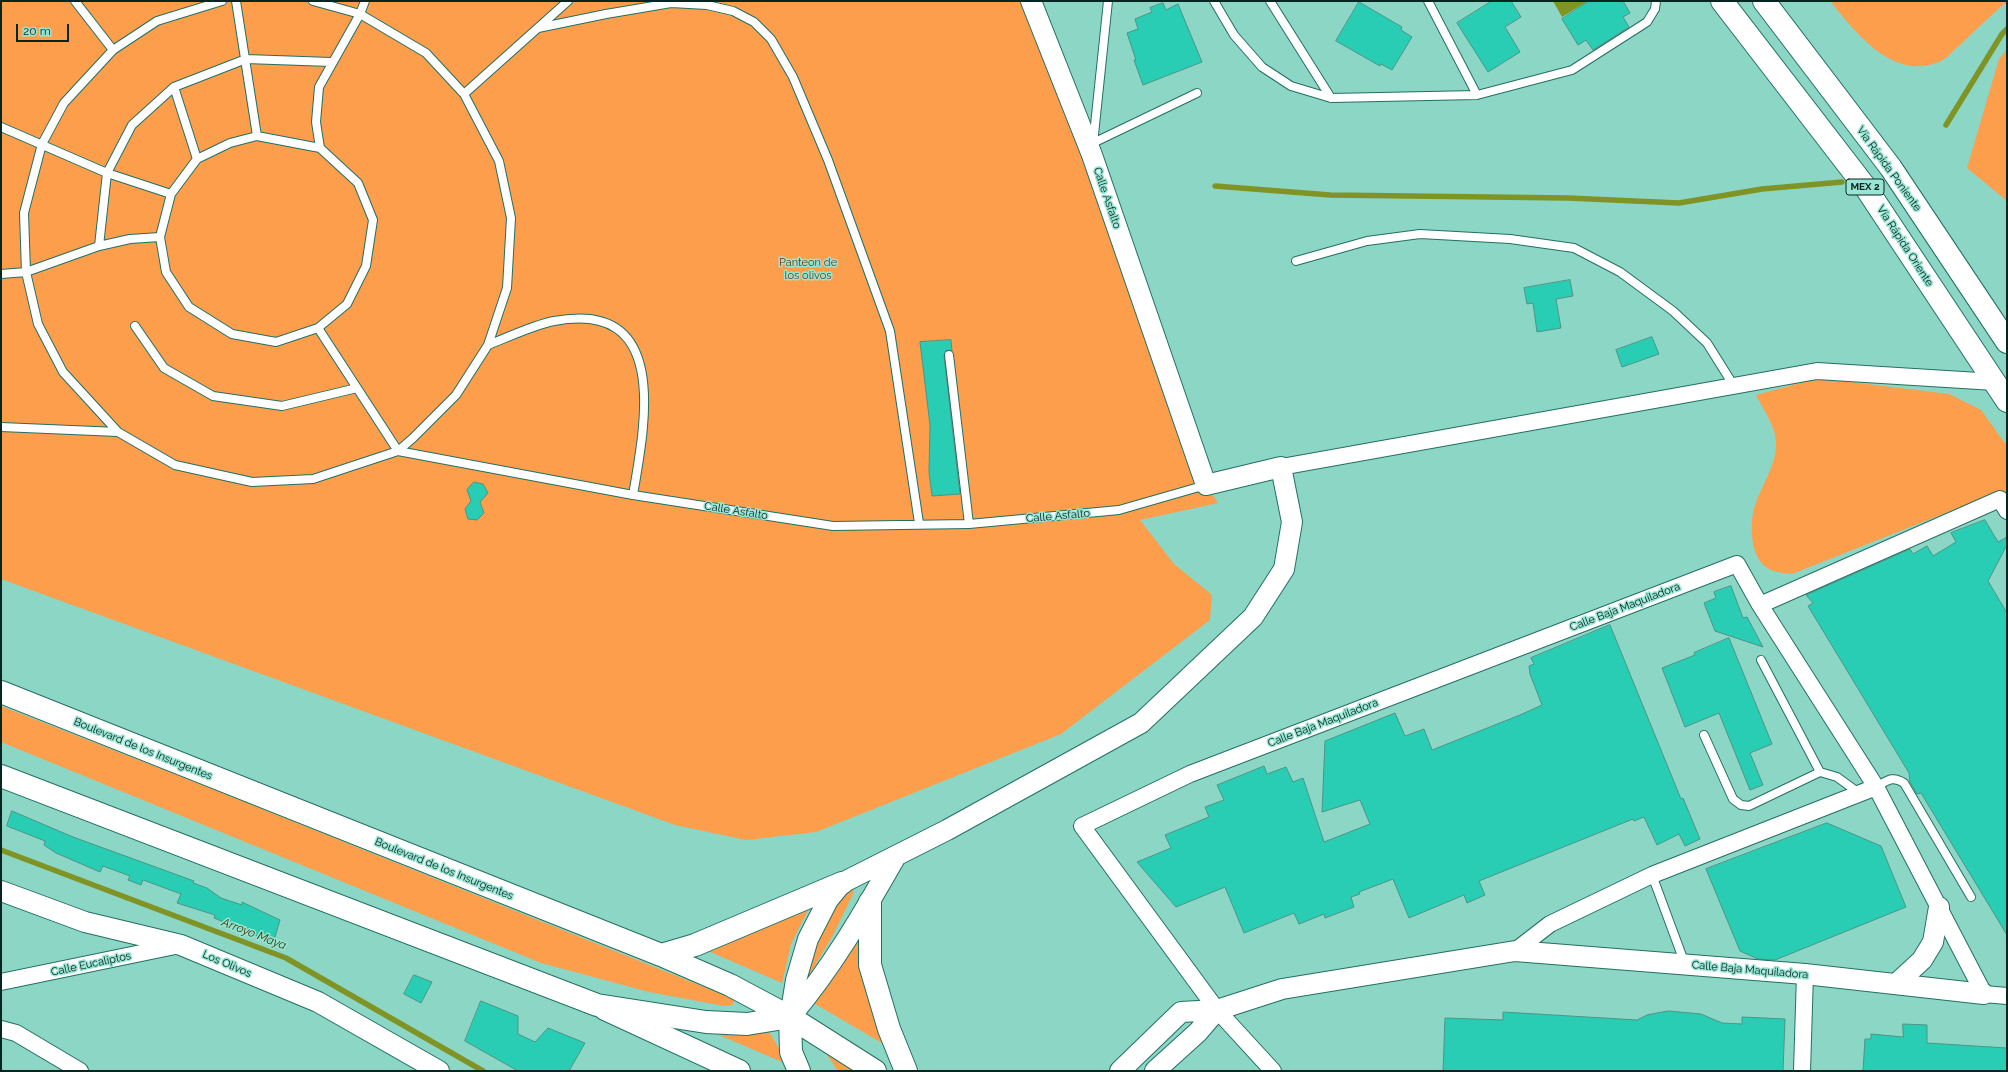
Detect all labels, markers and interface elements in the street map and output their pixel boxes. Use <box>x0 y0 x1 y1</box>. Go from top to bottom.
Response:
scale bar <box>18 16 71 42</box>
text: 20 m <box>23 24 51 38</box>
street label: Vía Rápida Poniente <box>1854 124 1924 214</box>
street label: Calle Asfalto <box>1090 166 1124 230</box>
road number: MEX 2 <box>1846 179 1884 195</box>
street label: Vía Rápida Oriente <box>1874 203 1936 289</box>
park label: Panteon de los olivos <box>779 256 837 282</box>
street label: Calle Asfalto <box>703 499 769 523</box>
street label: Calle Asfalto <box>1025 507 1091 525</box>
street label: Calle Baja Maquiladora <box>1568 580 1682 634</box>
street label: Calle Baja Maquiladora <box>1266 696 1380 750</box>
street label: Boulevard de los Insurgentes <box>72 715 214 783</box>
street label: Boulevard de los Insurgentes <box>373 835 515 903</box>
water label: Arroyo Maya <box>220 915 288 953</box>
street label: Los Olivos <box>200 948 254 980</box>
street label: Calle Eucaliptos <box>50 949 132 979</box>
street label: Calle Baja Maquiladora <box>1691 958 1809 982</box>

